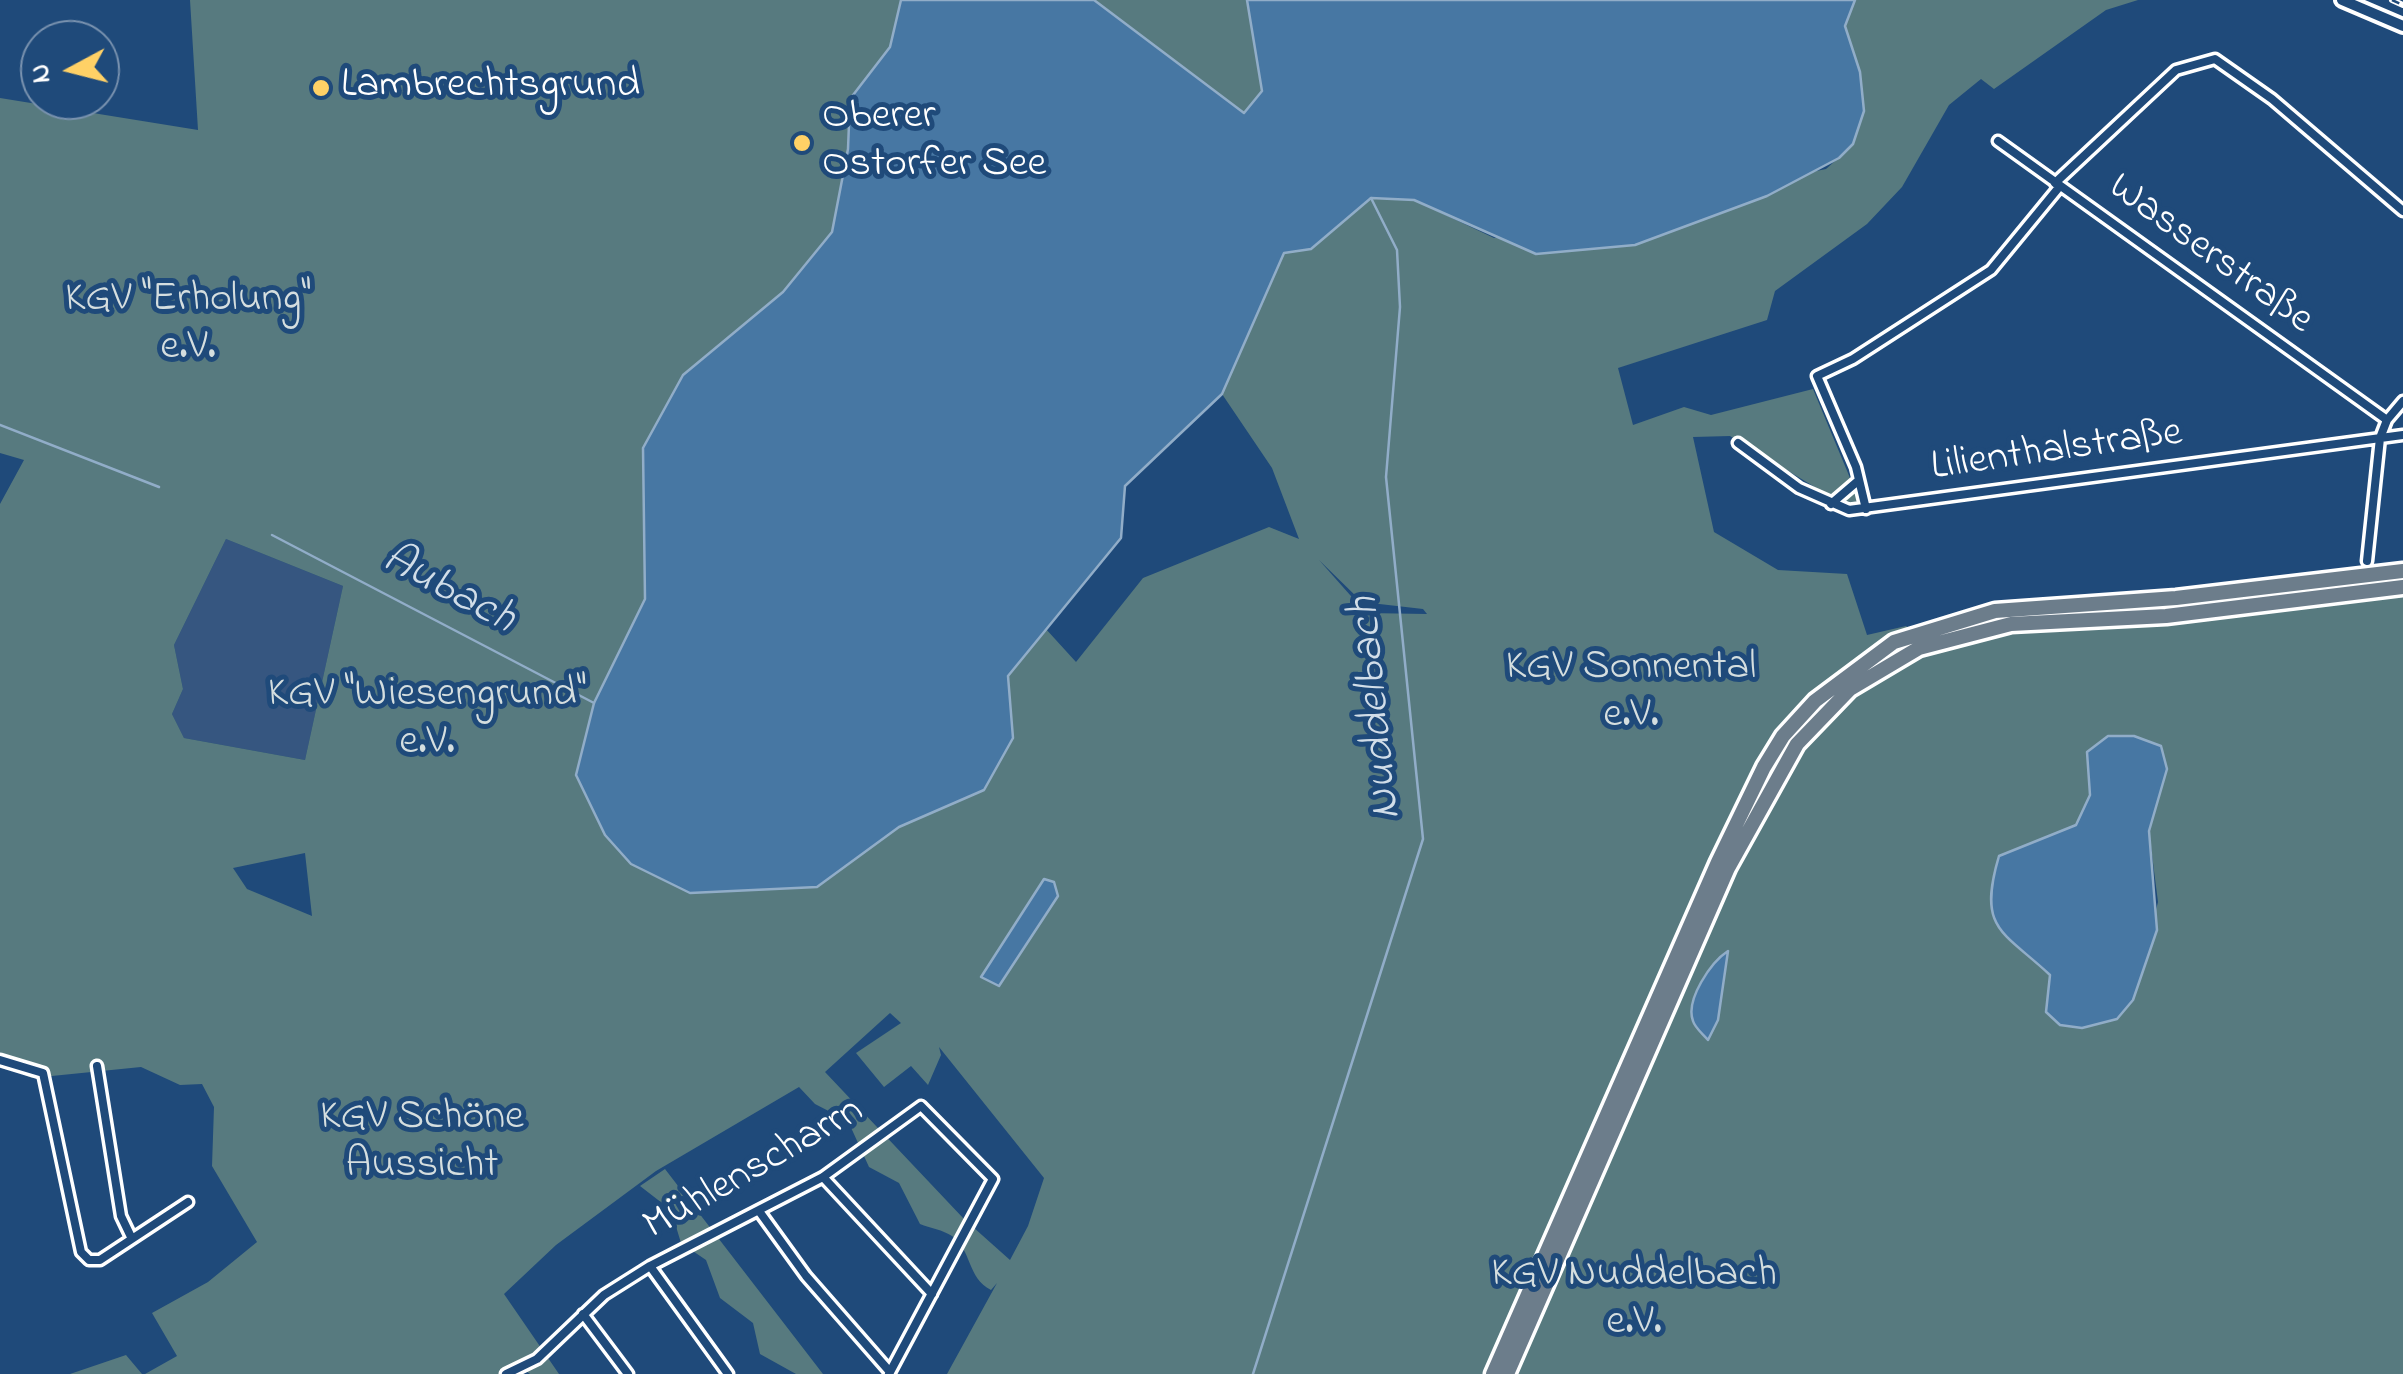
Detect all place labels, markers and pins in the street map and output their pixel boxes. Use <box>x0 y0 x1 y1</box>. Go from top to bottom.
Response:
place label: Lambrechtsgrund <box>341 63 640 113</box>
marker: Lambrechtsgrund <box>310 77 332 99</box>
place label: Oberer Ostorfer See <box>822 94 1046 192</box>
marker: Oberer Ostorfer See <box>791 132 813 154</box>

